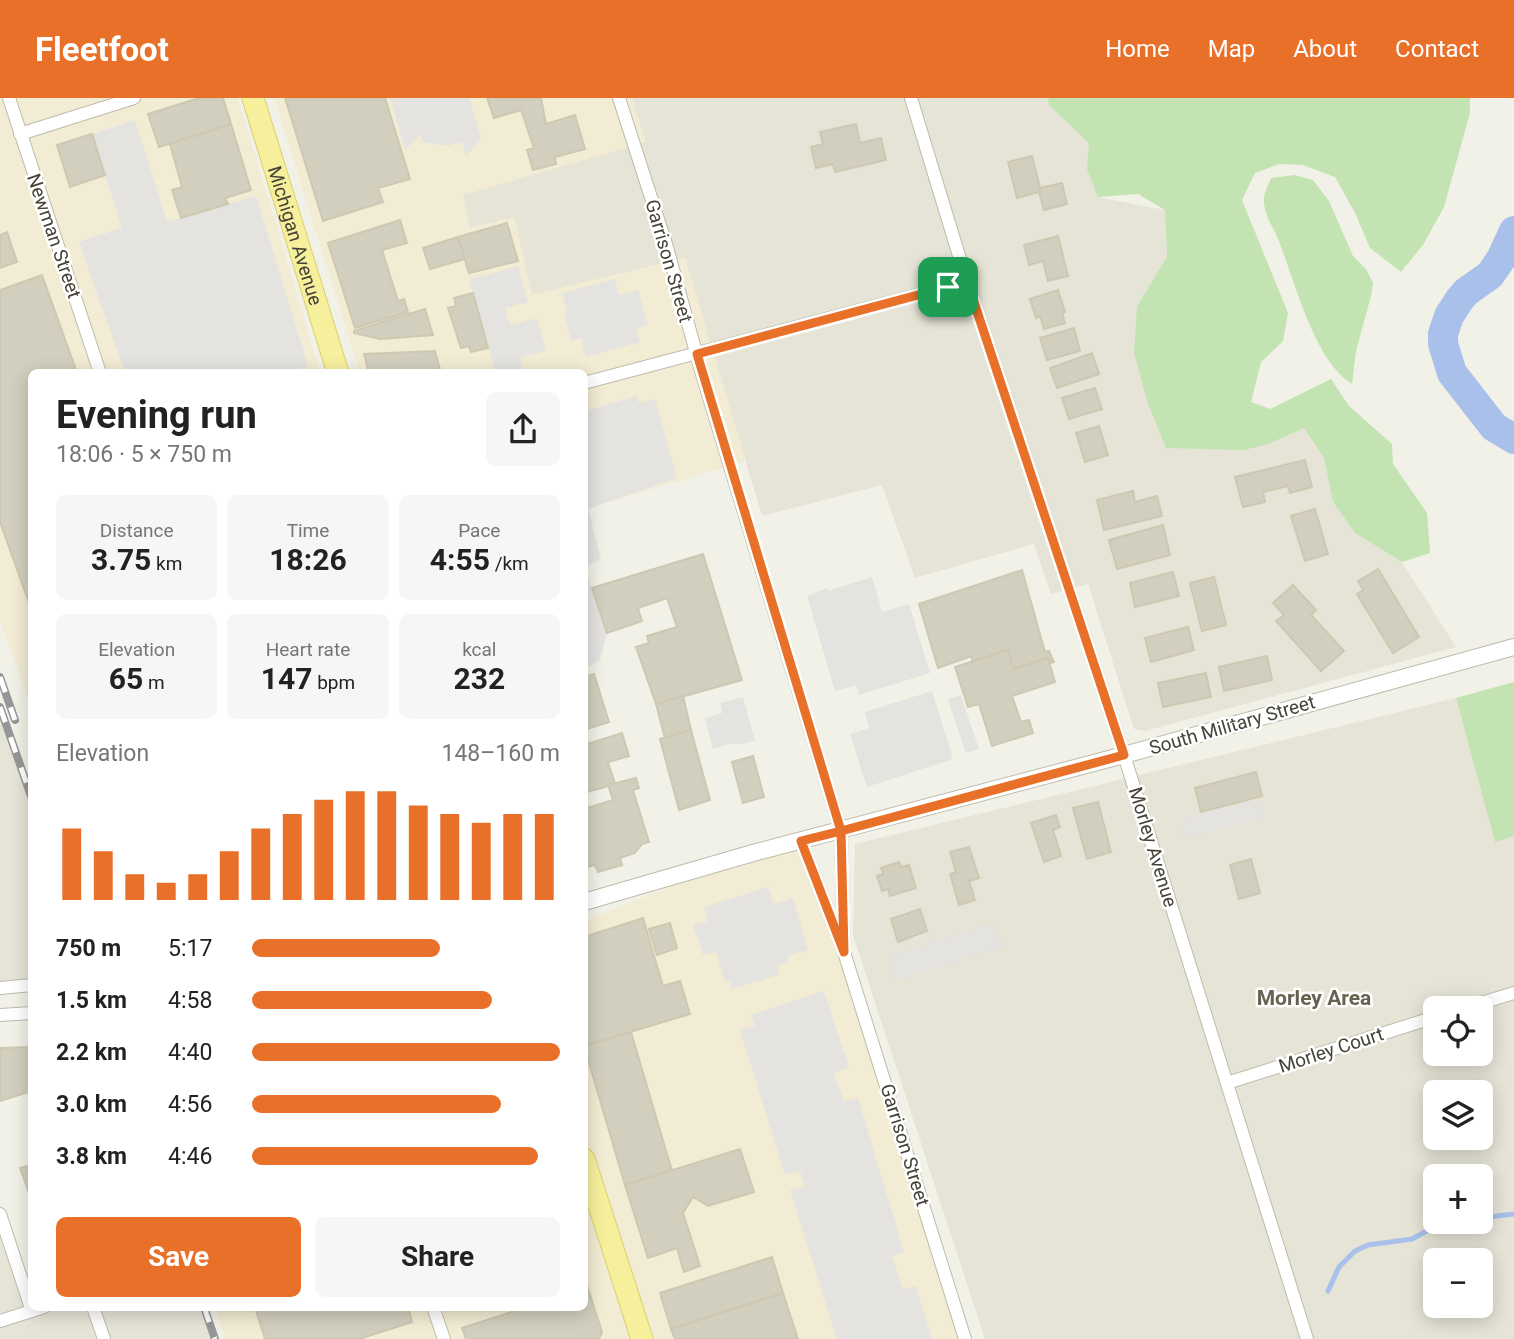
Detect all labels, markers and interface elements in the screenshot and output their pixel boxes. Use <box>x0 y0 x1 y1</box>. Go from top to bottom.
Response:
text: Fleetfoot <box>35 30 169 69</box>
text: Home <box>1105 35 1170 63</box>
text: Map <box>1208 35 1255 63</box>
text: About <box>1293 35 1357 63</box>
text: Contact <box>1395 35 1479 63</box>
street label: Michigan Avenue <box>263 163 328 308</box>
street label: Newman Street <box>22 171 86 301</box>
street label: Garrison Street <box>640 197 698 325</box>
pin <box>918 257 978 317</box>
icon: arrive <box>929 268 967 306</box>
button: share <box>486 392 560 466</box>
text: Evening run <box>56 393 257 437</box>
text: 18:06 · 5 × 750 m <box>56 441 232 468</box>
text: Distance <box>100 519 174 542</box>
text: Time <box>287 519 329 542</box>
text: Pace <box>458 519 500 542</box>
text: 3.75 <box>91 542 151 577</box>
text: 18:26 <box>269 542 347 577</box>
text: 4:55 <box>430 542 490 577</box>
text: km <box>151 552 182 575</box>
text: /km <box>490 552 529 575</box>
text: Elevation <box>98 638 175 661</box>
text: Heart rate <box>266 638 350 661</box>
text: kcal <box>462 638 497 661</box>
text: 65 <box>109 661 143 696</box>
text: 147 <box>261 661 312 696</box>
text: 232 <box>454 661 505 696</box>
text: m <box>143 671 165 694</box>
text: bpm <box>312 671 355 694</box>
street label: South Military Street <box>1146 690 1318 760</box>
text: Elevation <box>56 740 149 767</box>
text: 148–160 m <box>441 740 560 767</box>
street label: Morley Avenue <box>1124 784 1182 910</box>
text: 750 m <box>56 935 121 962</box>
text: 5:17 <box>168 935 212 962</box>
district label: Morley Area <box>1257 986 1371 1010</box>
text: 1.5 km <box>56 987 127 1014</box>
text: 4:58 <box>168 987 212 1014</box>
map controls <box>1423 996 1493 1318</box>
button: locate <box>1423 996 1493 1066</box>
street label: Morley Court <box>1276 1022 1386 1078</box>
text: 2.2 km <box>56 1039 127 1066</box>
text: 4:40 <box>168 1039 212 1066</box>
button: layers <box>1423 1080 1493 1150</box>
street label: Garrison Street <box>875 1081 935 1209</box>
text: 3.0 km <box>56 1091 127 1118</box>
text: 4:56 <box>168 1091 212 1118</box>
text: 3.8 km <box>56 1143 127 1170</box>
text: 4:46 <box>168 1143 212 1170</box>
button: + <box>1423 1164 1493 1234</box>
button: Save <box>56 1217 301 1297</box>
button: Share <box>315 1217 560 1297</box>
button: − <box>1423 1248 1493 1318</box>

